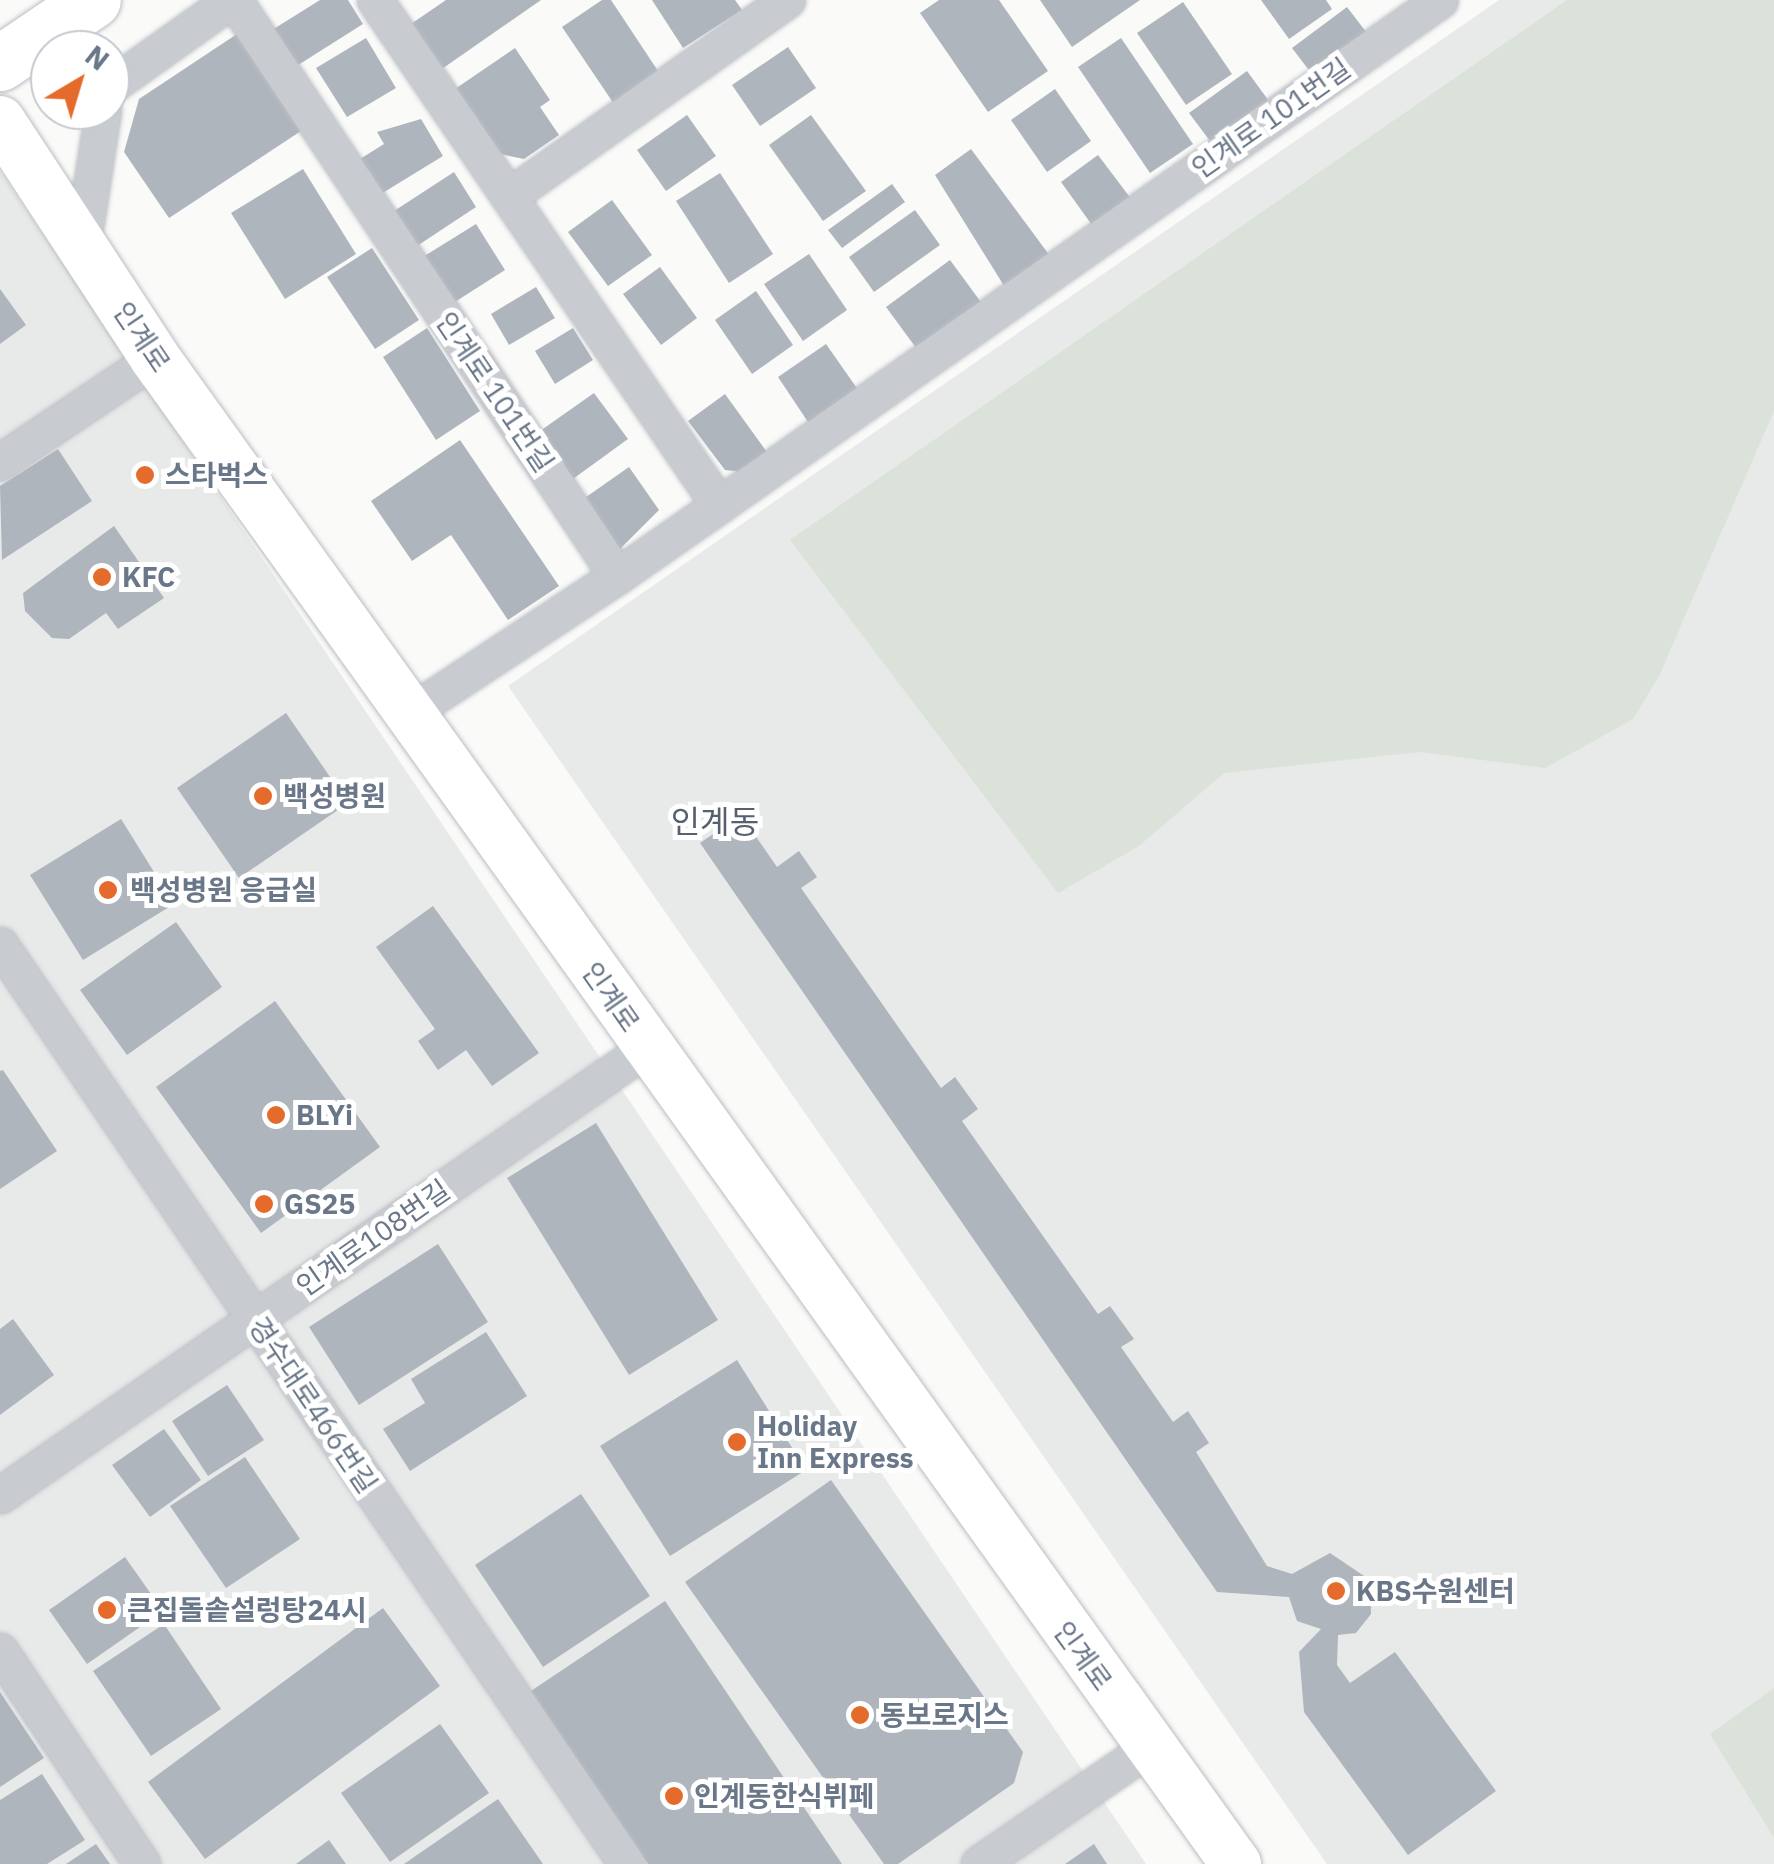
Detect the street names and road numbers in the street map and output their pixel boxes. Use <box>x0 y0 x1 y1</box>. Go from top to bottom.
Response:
street label: 인계로 101번길 <box>1185 51 1357 185</box>
street label: 인계로 <box>106 296 178 378</box>
street label: 인계로 101번길 <box>429 306 561 478</box>
street label: 인계로 <box>575 956 647 1038</box>
street label: 인계로108번길 <box>290 1173 456 1303</box>
street label: 경수대로466번길 <box>242 1311 384 1499</box>
street label: 인계로 <box>1047 1615 1119 1697</box>

